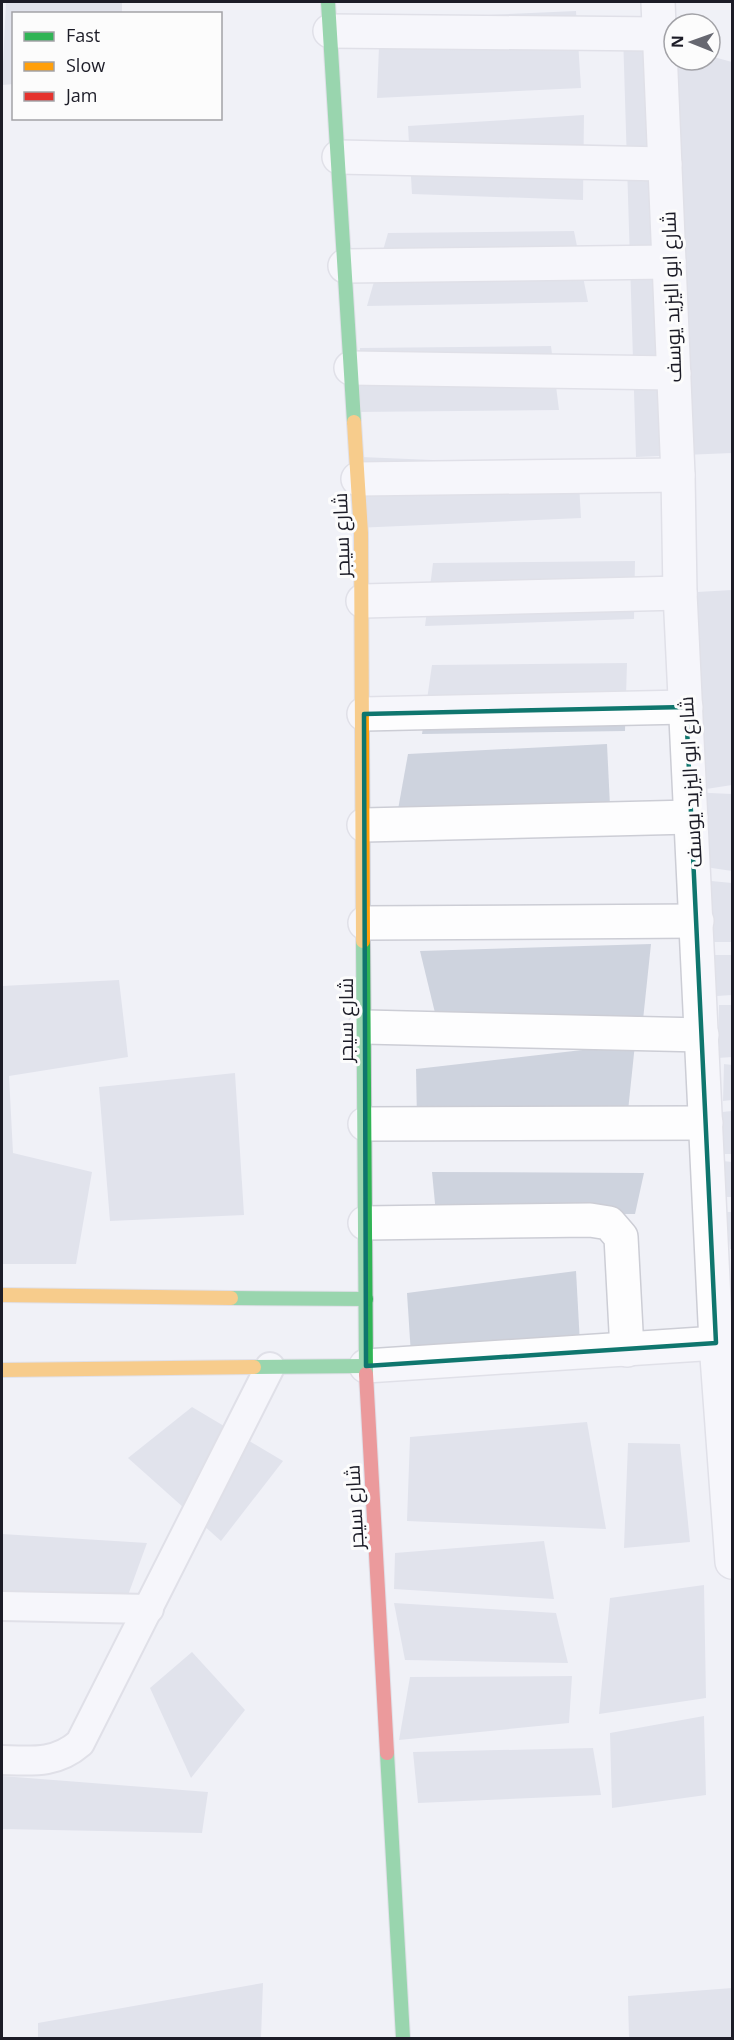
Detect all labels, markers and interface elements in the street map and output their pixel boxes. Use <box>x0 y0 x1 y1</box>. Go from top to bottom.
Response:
legend <box>12 12 222 120</box>
north arrow <box>662 12 722 72</box>
text: Fast <box>66 23 100 47</box>
text: N <box>666 35 688 48</box>
text: Slow <box>66 53 105 77</box>
text: Jam <box>64 83 98 107</box>
street label: شارع ابو اليزيد يوسف <box>655 211 688 383</box>
street label: شارع سيجر <box>326 492 357 579</box>
street label: شارع ابو اليزيد يوسف <box>672 696 709 868</box>
street label: شارع سيجر <box>332 978 360 1063</box>
street label: شارع سيجر <box>338 1464 371 1551</box>

